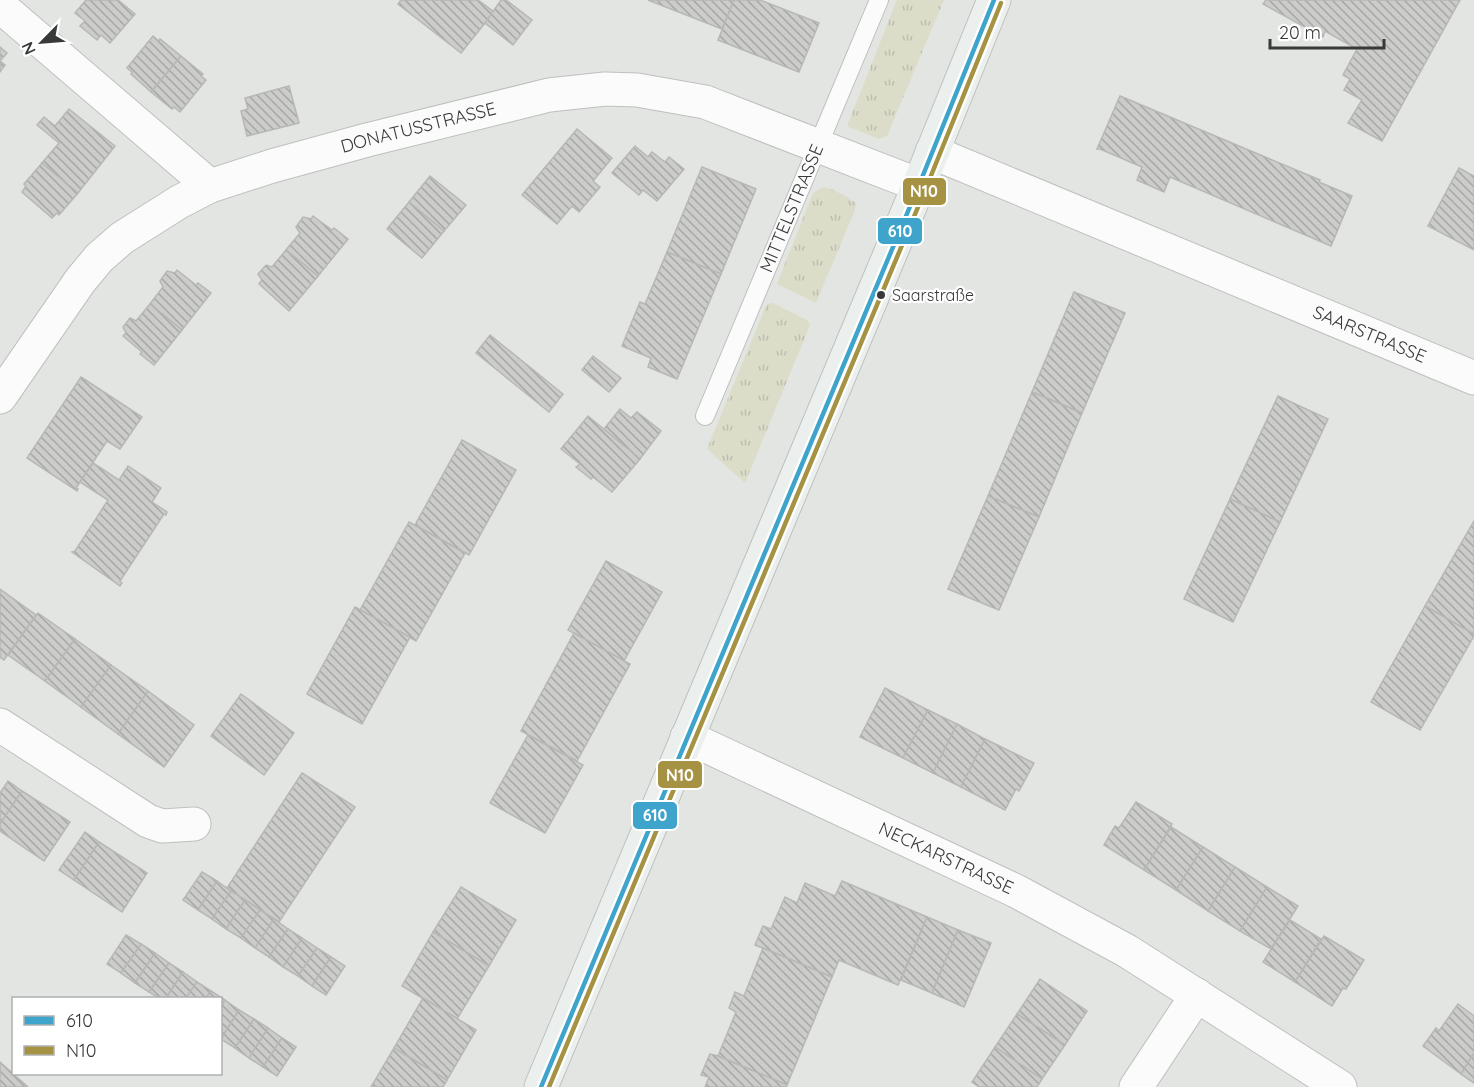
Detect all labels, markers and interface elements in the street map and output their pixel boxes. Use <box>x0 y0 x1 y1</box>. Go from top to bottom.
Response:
north arrow <box>12 12 72 72</box>
scale bar <box>1270 12 1384 50</box>
text: 20 m <box>1279 21 1321 44</box>
text: N <box>17 39 40 58</box>
street label: DONATUSSTRASSE <box>338 97 498 158</box>
street label: MITTELSTRASSE <box>754 141 828 276</box>
line badge: N10 <box>902 177 947 206</box>
text: N10 <box>910 181 938 201</box>
line badge: 610 <box>877 217 923 245</box>
text: 610 <box>888 221 912 241</box>
place label: Saarstraße <box>892 285 974 305</box>
marker: Saarstraße <box>875 289 887 301</box>
street label: SAARSTRASSE <box>1310 300 1430 368</box>
line badge: N10 <box>657 760 703 789</box>
text: N10 <box>666 765 694 785</box>
line badge: 610 <box>632 801 678 830</box>
text: 610 <box>643 805 667 825</box>
street label: NECKARSTRASSE <box>875 816 1017 899</box>
legend <box>12 997 222 1075</box>
text: 610 <box>66 1009 93 1032</box>
text: N10 <box>66 1039 96 1062</box>

